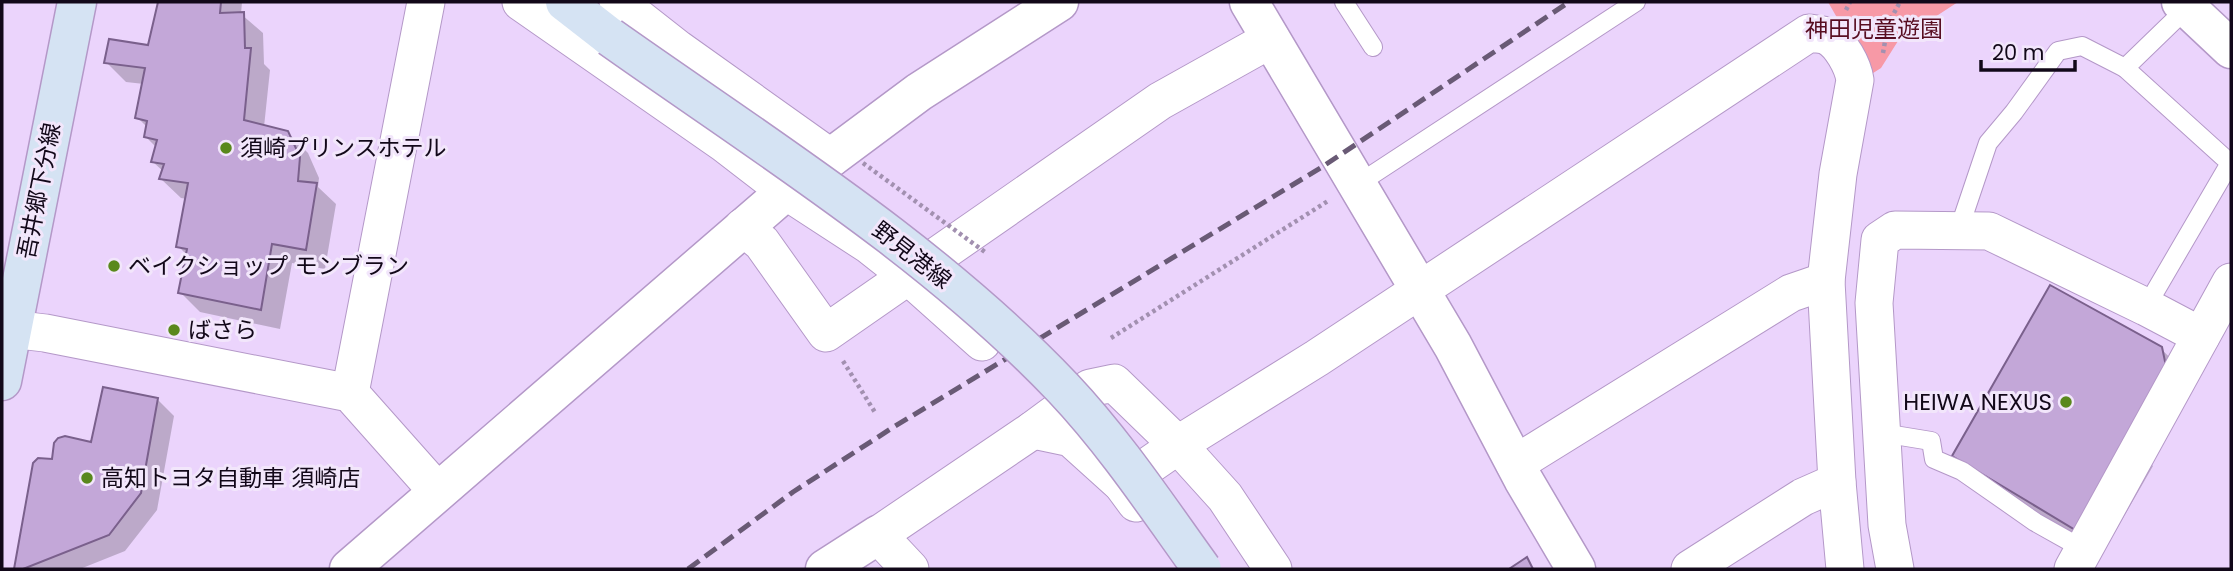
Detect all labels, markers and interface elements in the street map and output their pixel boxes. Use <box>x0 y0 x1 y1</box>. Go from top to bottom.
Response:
park label: 神田児童遊園 <box>1805 13 1943 45</box>
scale bar <box>1981 28 2076 72</box>
text: 20 m <box>1992 38 2045 67</box>
street label: 吾井郷下分線 <box>10 120 68 262</box>
place label: 須崎プリンスホテル <box>240 132 447 164</box>
marker: 須崎プリンスホテル <box>218 140 234 156</box>
street label: 野見港線 <box>866 214 958 296</box>
place label: ベイクショップ モンブラン <box>128 250 409 282</box>
marker: ベイクショップ モンブラン <box>106 258 122 274</box>
place label: ばさら <box>188 314 257 346</box>
marker: ばさら <box>166 322 182 338</box>
place label: HEIWA NEXUS <box>1903 386 2052 418</box>
marker: HEIWA NEXUS <box>2058 394 2074 410</box>
place label: 高知トヨタ自動車 須崎店 <box>101 462 360 494</box>
marker: 高知トヨタ自動車 須崎店 <box>79 470 95 486</box>

